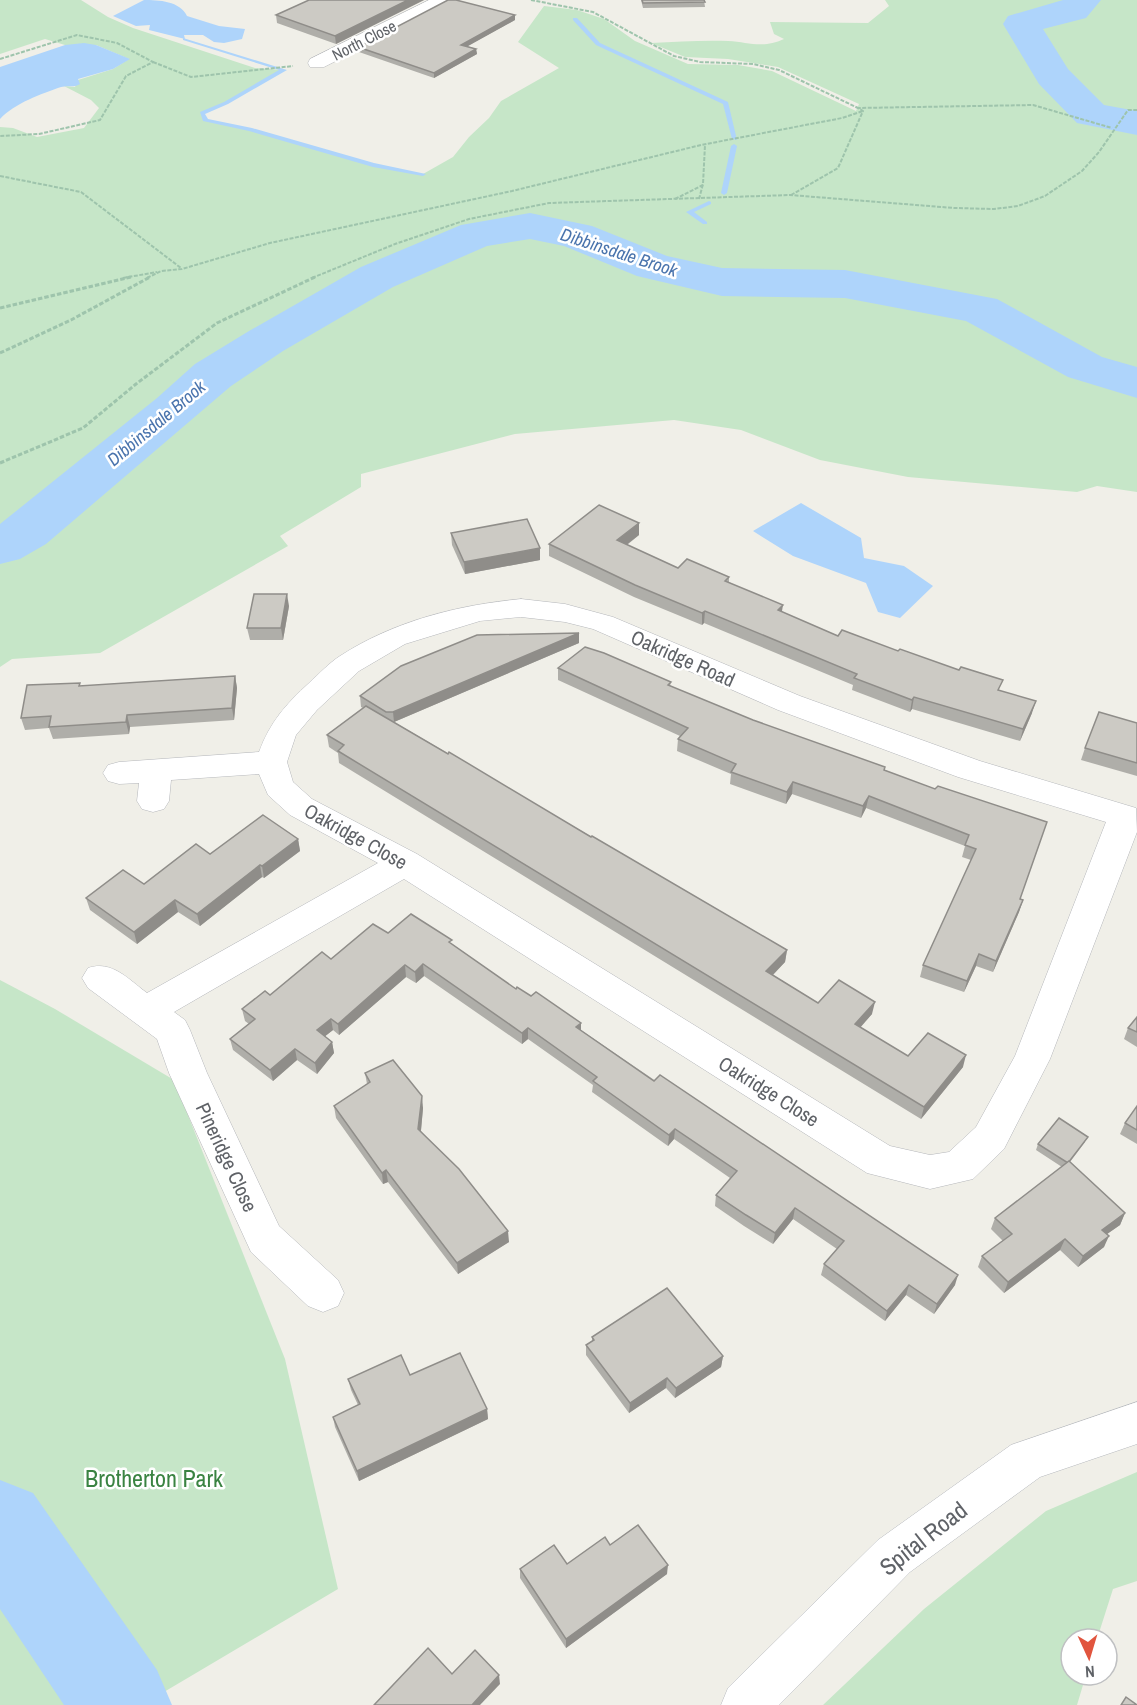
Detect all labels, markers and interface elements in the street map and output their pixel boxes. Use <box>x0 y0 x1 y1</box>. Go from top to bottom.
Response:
street label: North Close <box>328 14 400 66</box>
water label: Dibbinsdale Brook <box>557 221 681 283</box>
water label: Dibbinsdale Brook <box>101 374 211 472</box>
street label: Oakridge Road <box>627 623 739 693</box>
street label: Oakridge Close <box>300 797 412 875</box>
street label: Oakridge Close <box>714 1049 824 1133</box>
street label: Pineridge Close <box>190 1098 264 1216</box>
park label: Brotherton Park <box>85 1462 223 1494</box>
street label: Spital Road <box>873 1494 973 1582</box>
north arrow <box>1059 1627 1119 1687</box>
text: N <box>1085 1661 1096 1683</box>

